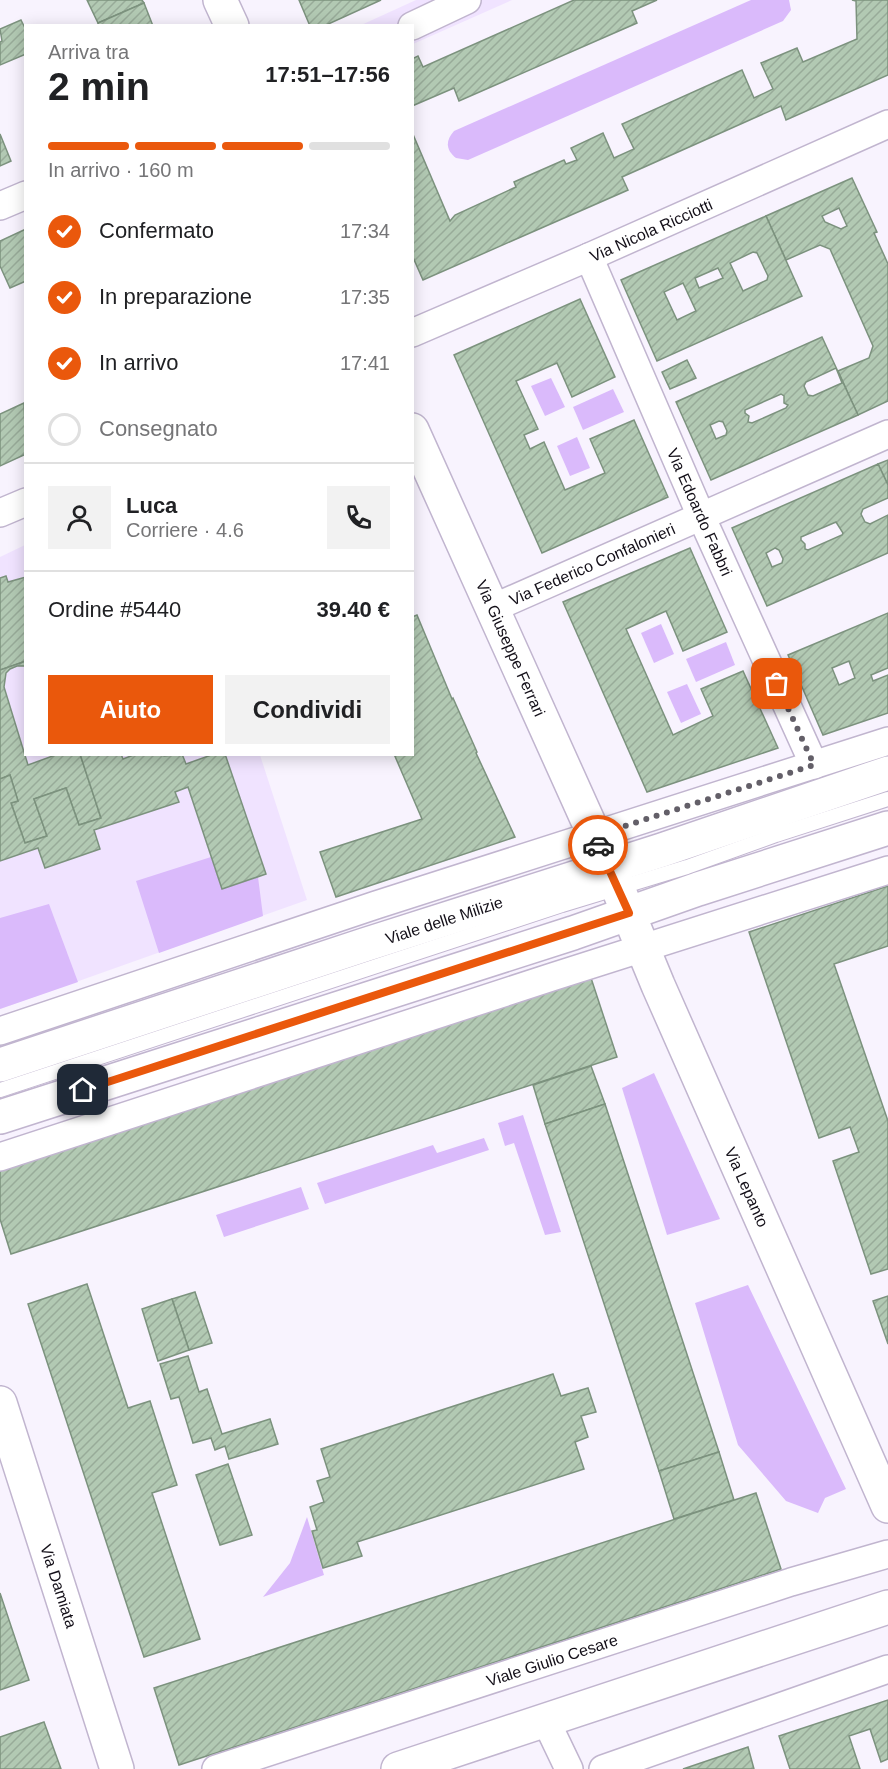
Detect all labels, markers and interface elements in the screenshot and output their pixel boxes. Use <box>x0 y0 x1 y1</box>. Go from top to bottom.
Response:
text: Arriva tra <box>48 41 129 63</box>
text: 17:51–17:56 <box>265 62 390 87</box>
text: 2 min <box>48 65 150 108</box>
text: In arrivo · 160 m <box>48 159 194 181</box>
street label: Via Nicola Ricciotti <box>587 196 715 265</box>
icon: check <box>48 215 81 248</box>
text: Confermato <box>99 218 214 243</box>
text: 17:34 <box>340 220 390 242</box>
icon: check <box>48 281 81 314</box>
text: In preparazione <box>99 284 252 309</box>
text: 17:35 <box>340 286 390 308</box>
icon: check <box>48 347 81 380</box>
text: In arrivo <box>99 350 178 375</box>
text: 17:41 <box>340 352 390 374</box>
text: Consegnato <box>99 416 218 441</box>
street label: Via Edoardo Fabbri <box>664 446 735 579</box>
button: person <box>48 486 111 549</box>
button: phone <box>327 486 390 549</box>
text: Luca <box>126 493 177 518</box>
text: Corriere · 4.6 <box>126 519 244 541</box>
street label: Via Federico Confalonieri <box>507 520 678 609</box>
street label: Via Giuseppe Ferrari <box>473 577 548 719</box>
text: Ordine #5440 <box>48 597 181 622</box>
text: 39.40 € <box>317 597 390 622</box>
pin <box>751 658 802 709</box>
icon: bag <box>760 667 793 700</box>
button: Aiuto <box>48 675 213 744</box>
button: Condividi <box>225 675 390 744</box>
courier <box>568 815 628 875</box>
icon: car <box>582 829 615 862</box>
street label: Viale delle Milizie <box>383 893 505 947</box>
pin <box>57 1064 108 1115</box>
icon: home <box>66 1073 99 1106</box>
street label: Via Lepanto <box>721 1145 772 1230</box>
street label: Via Damiata <box>37 1542 80 1630</box>
street label: Viale Giulio Cesare <box>485 1631 620 1690</box>

